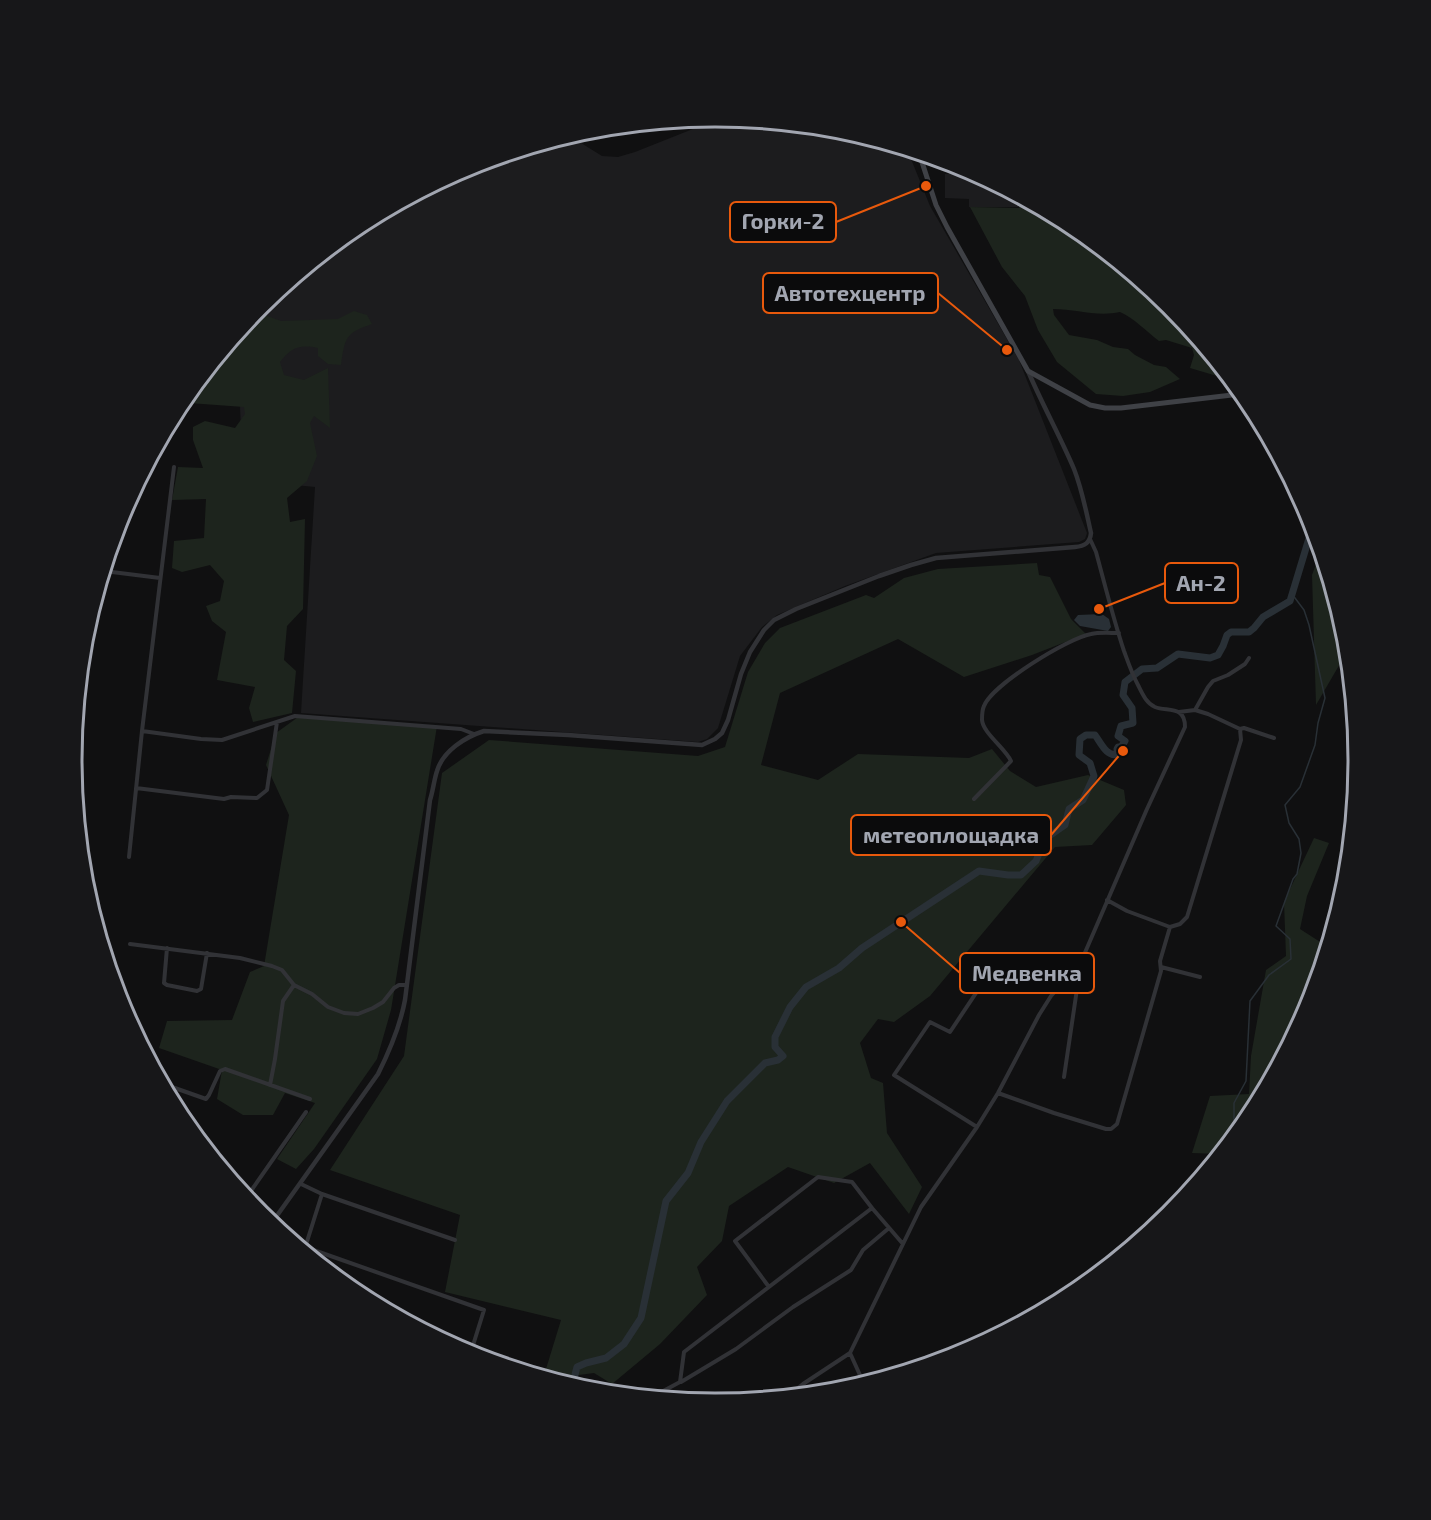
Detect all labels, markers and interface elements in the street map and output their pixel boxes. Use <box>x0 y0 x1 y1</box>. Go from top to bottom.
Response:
callout: Горки-2 <box>730 202 836 242</box>
text: Горки-2 <box>742 207 824 233</box>
callout: Автотехцентр <box>763 273 938 313</box>
text: Автотехцентр <box>774 279 926 305</box>
callout: Ан-2 <box>1165 563 1238 603</box>
text: Ан-2 <box>1176 569 1226 595</box>
callout: метеоплощадка <box>851 815 1051 855</box>
text: метеоплощадка <box>863 821 1039 847</box>
callout: Медвенка <box>960 953 1094 993</box>
text: Медвенка <box>972 959 1082 985</box>

